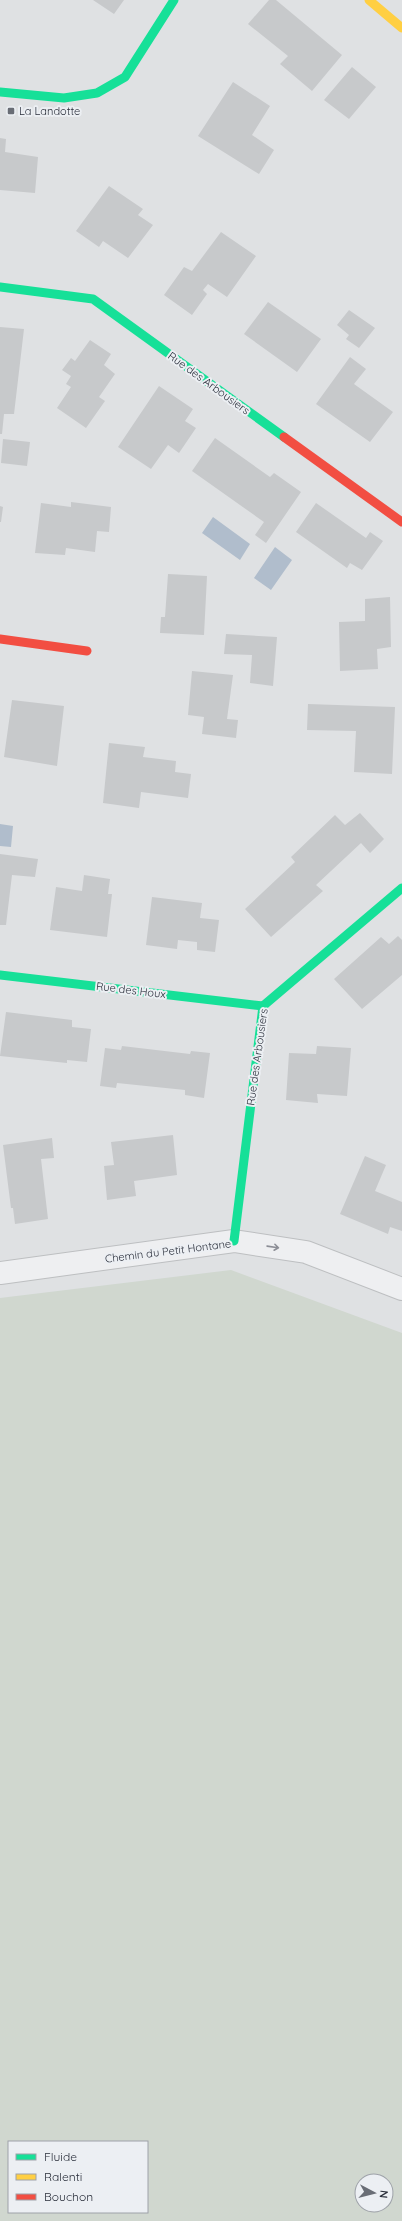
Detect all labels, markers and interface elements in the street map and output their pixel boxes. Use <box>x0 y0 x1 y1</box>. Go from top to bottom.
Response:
place label: La Landotte <box>19 104 80 118</box>
marker: La Landotte <box>6 106 16 116</box>
street label: Rue des Arbousiers <box>165 349 253 417</box>
street label: Rue des Houx <box>95 979 167 1001</box>
street label: Rue des Arbousiers <box>243 1008 271 1106</box>
street label: Chemin du Petit Hontane <box>104 1236 232 1266</box>
one-way arrow <box>266 1243 279 1251</box>
legend <box>8 2141 148 2213</box>
text: Fluide <box>44 2149 77 2164</box>
text: Ralenti <box>44 2169 82 2184</box>
north arrow <box>354 2173 394 2213</box>
text: Bouchon <box>44 2189 93 2204</box>
text: N <box>376 2189 391 2199</box>

